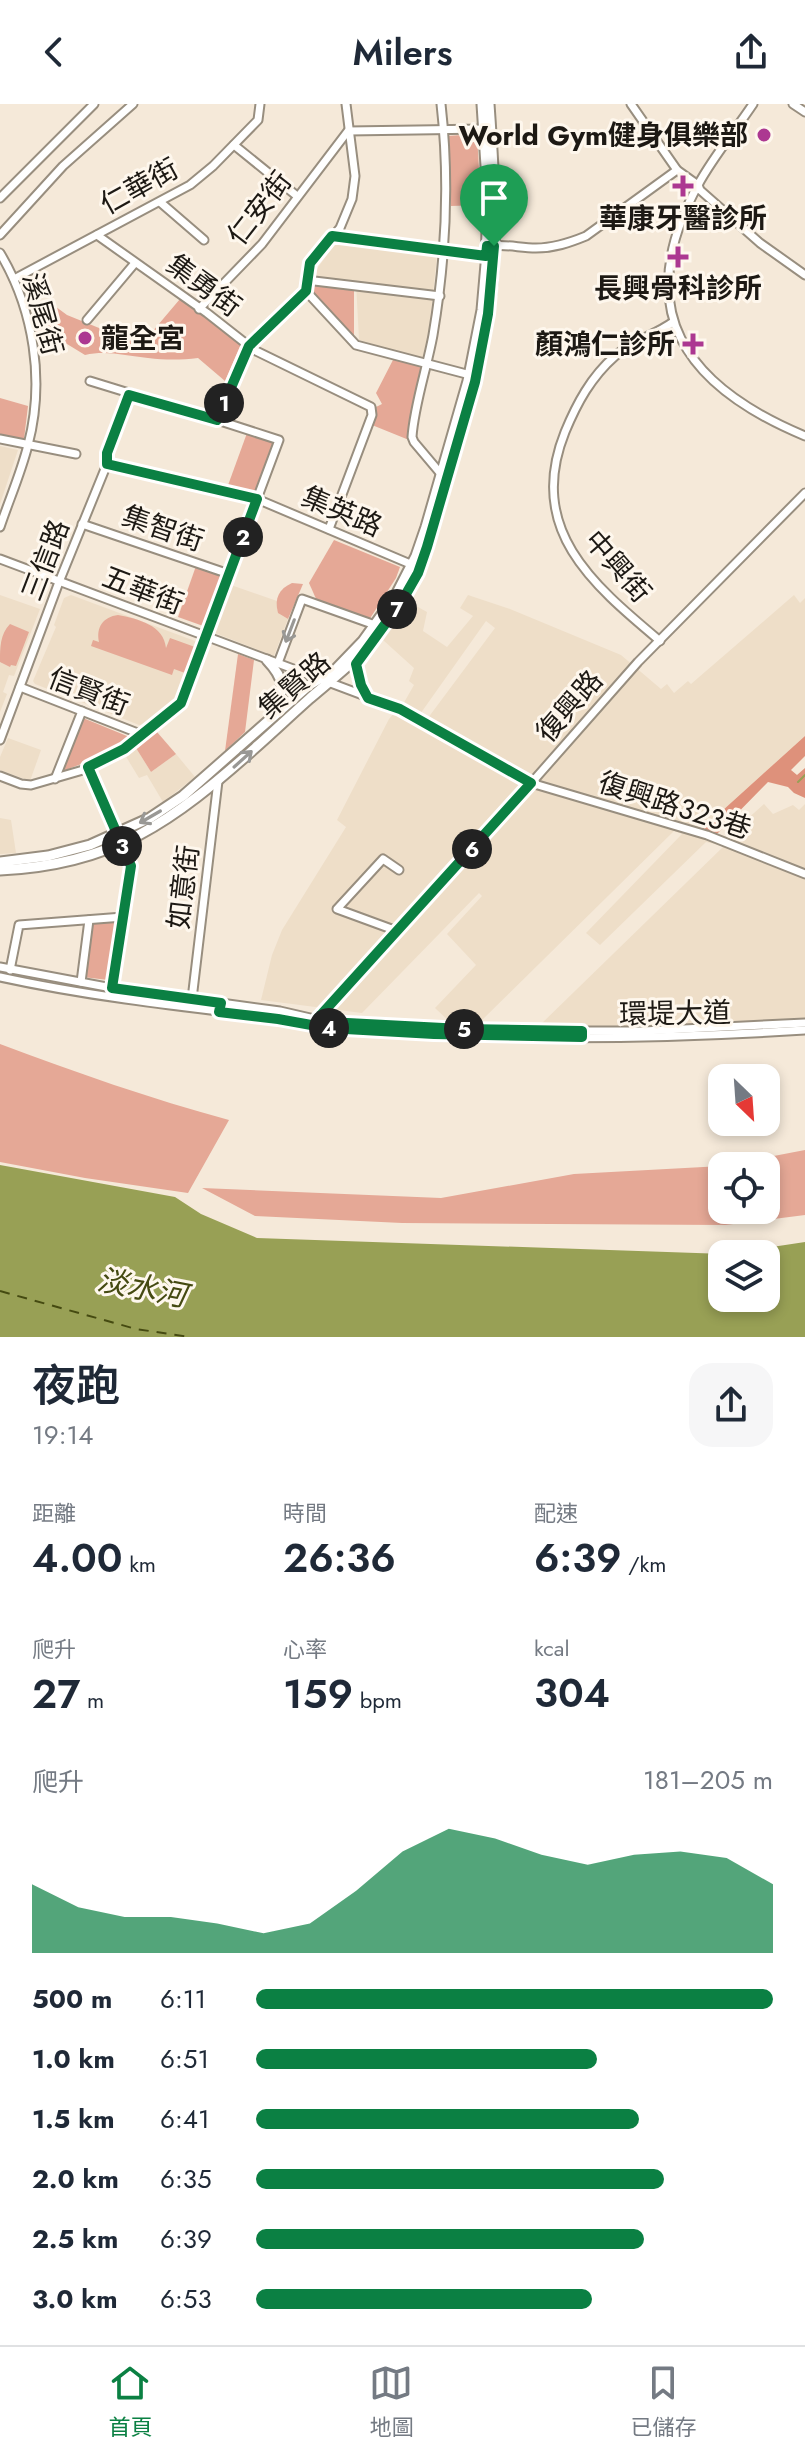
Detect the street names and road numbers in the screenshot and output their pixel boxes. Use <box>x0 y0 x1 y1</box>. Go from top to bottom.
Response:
street label: 仁華街 <box>93 148 186 225</box>
street label: 仁安街 <box>217 163 301 254</box>
street label: 集勇街 <box>158 244 250 327</box>
street label: 溪尾街 <box>12 268 73 360</box>
street label: 集英路 <box>295 476 388 547</box>
street label: 集智街 <box>116 495 209 562</box>
street label: 三信路 <box>11 514 80 607</box>
street label: 中興街 <box>575 521 661 611</box>
street label: 五華街 <box>96 556 189 625</box>
street label: 集賢路 <box>249 642 339 728</box>
street label: 信賢街 <box>42 657 135 726</box>
street label: 復興路 <box>526 661 612 751</box>
street label: 復興路323巷 <box>593 761 757 849</box>
street label: 如意街 <box>158 843 209 931</box>
street label: 環堤大道 <box>619 992 731 1035</box>

